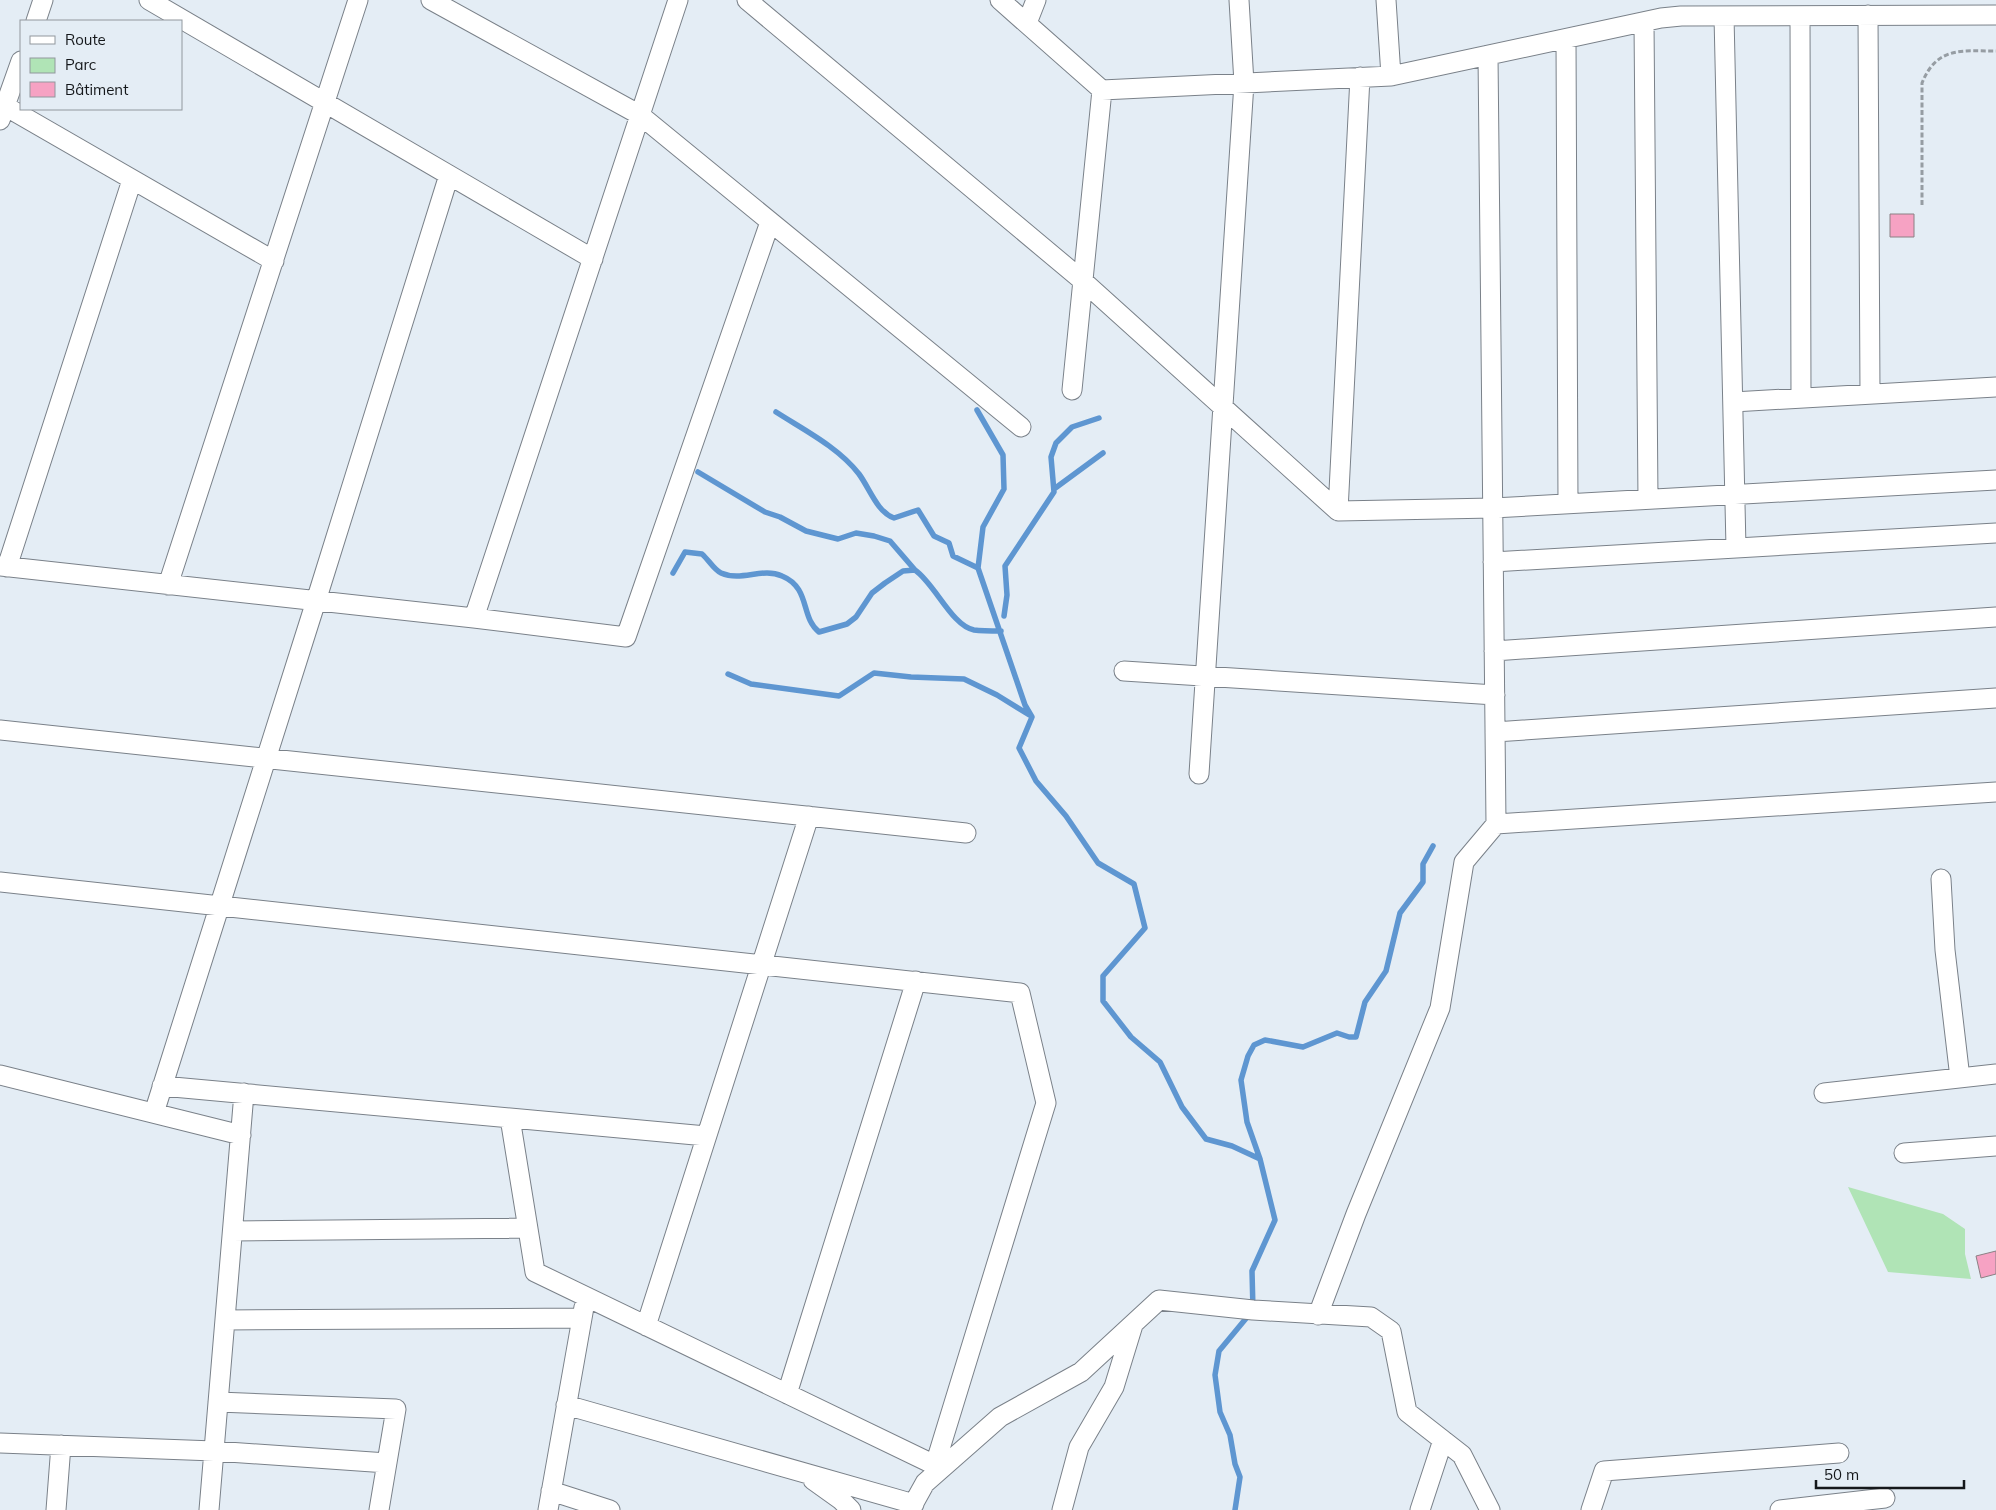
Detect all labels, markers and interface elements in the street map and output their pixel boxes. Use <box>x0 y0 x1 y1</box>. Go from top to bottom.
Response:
legend <box>20 20 182 110</box>
text: Route <box>65 30 106 49</box>
text: Parc <box>65 55 96 74</box>
text: Bâtiment <box>65 80 128 99</box>
scale bar <box>1816 1458 1964 1490</box>
text: 50 m <box>1824 1465 1859 1484</box>

